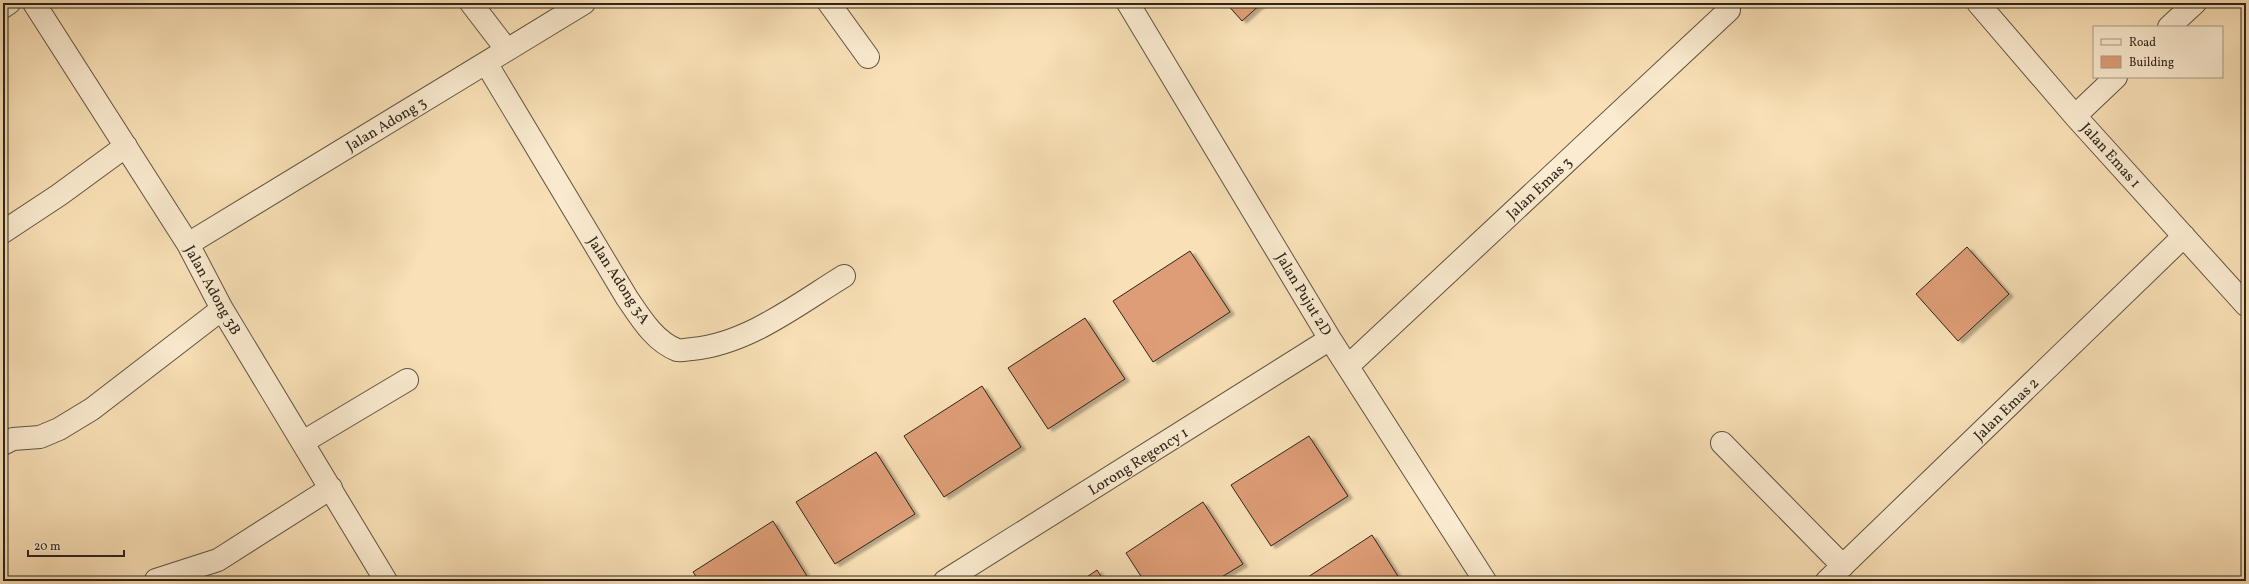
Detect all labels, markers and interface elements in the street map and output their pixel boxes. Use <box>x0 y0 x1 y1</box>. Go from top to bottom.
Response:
legend <box>2093 26 2223 78</box>
text: Road <box>2129 35 2156 51</box>
text: Building <box>2129 55 2174 71</box>
street label: Jalan Adong 3 <box>343 93 431 158</box>
street label: Jalan Emas 1 <box>2075 119 2145 193</box>
street label: Jalan Emas 3 <box>1502 153 1578 225</box>
street label: Jalan Adong 3A <box>581 233 654 329</box>
street label: Jalan Adong 3B <box>178 242 245 339</box>
street label: Jalan Pujut 2D <box>1270 249 1336 340</box>
street label: Jalan Emas 2 <box>1970 374 2044 447</box>
street label: Lorong Regency 1 <box>1085 423 1193 501</box>
scale bar <box>28 532 124 558</box>
text: 20 m <box>34 539 61 555</box>

